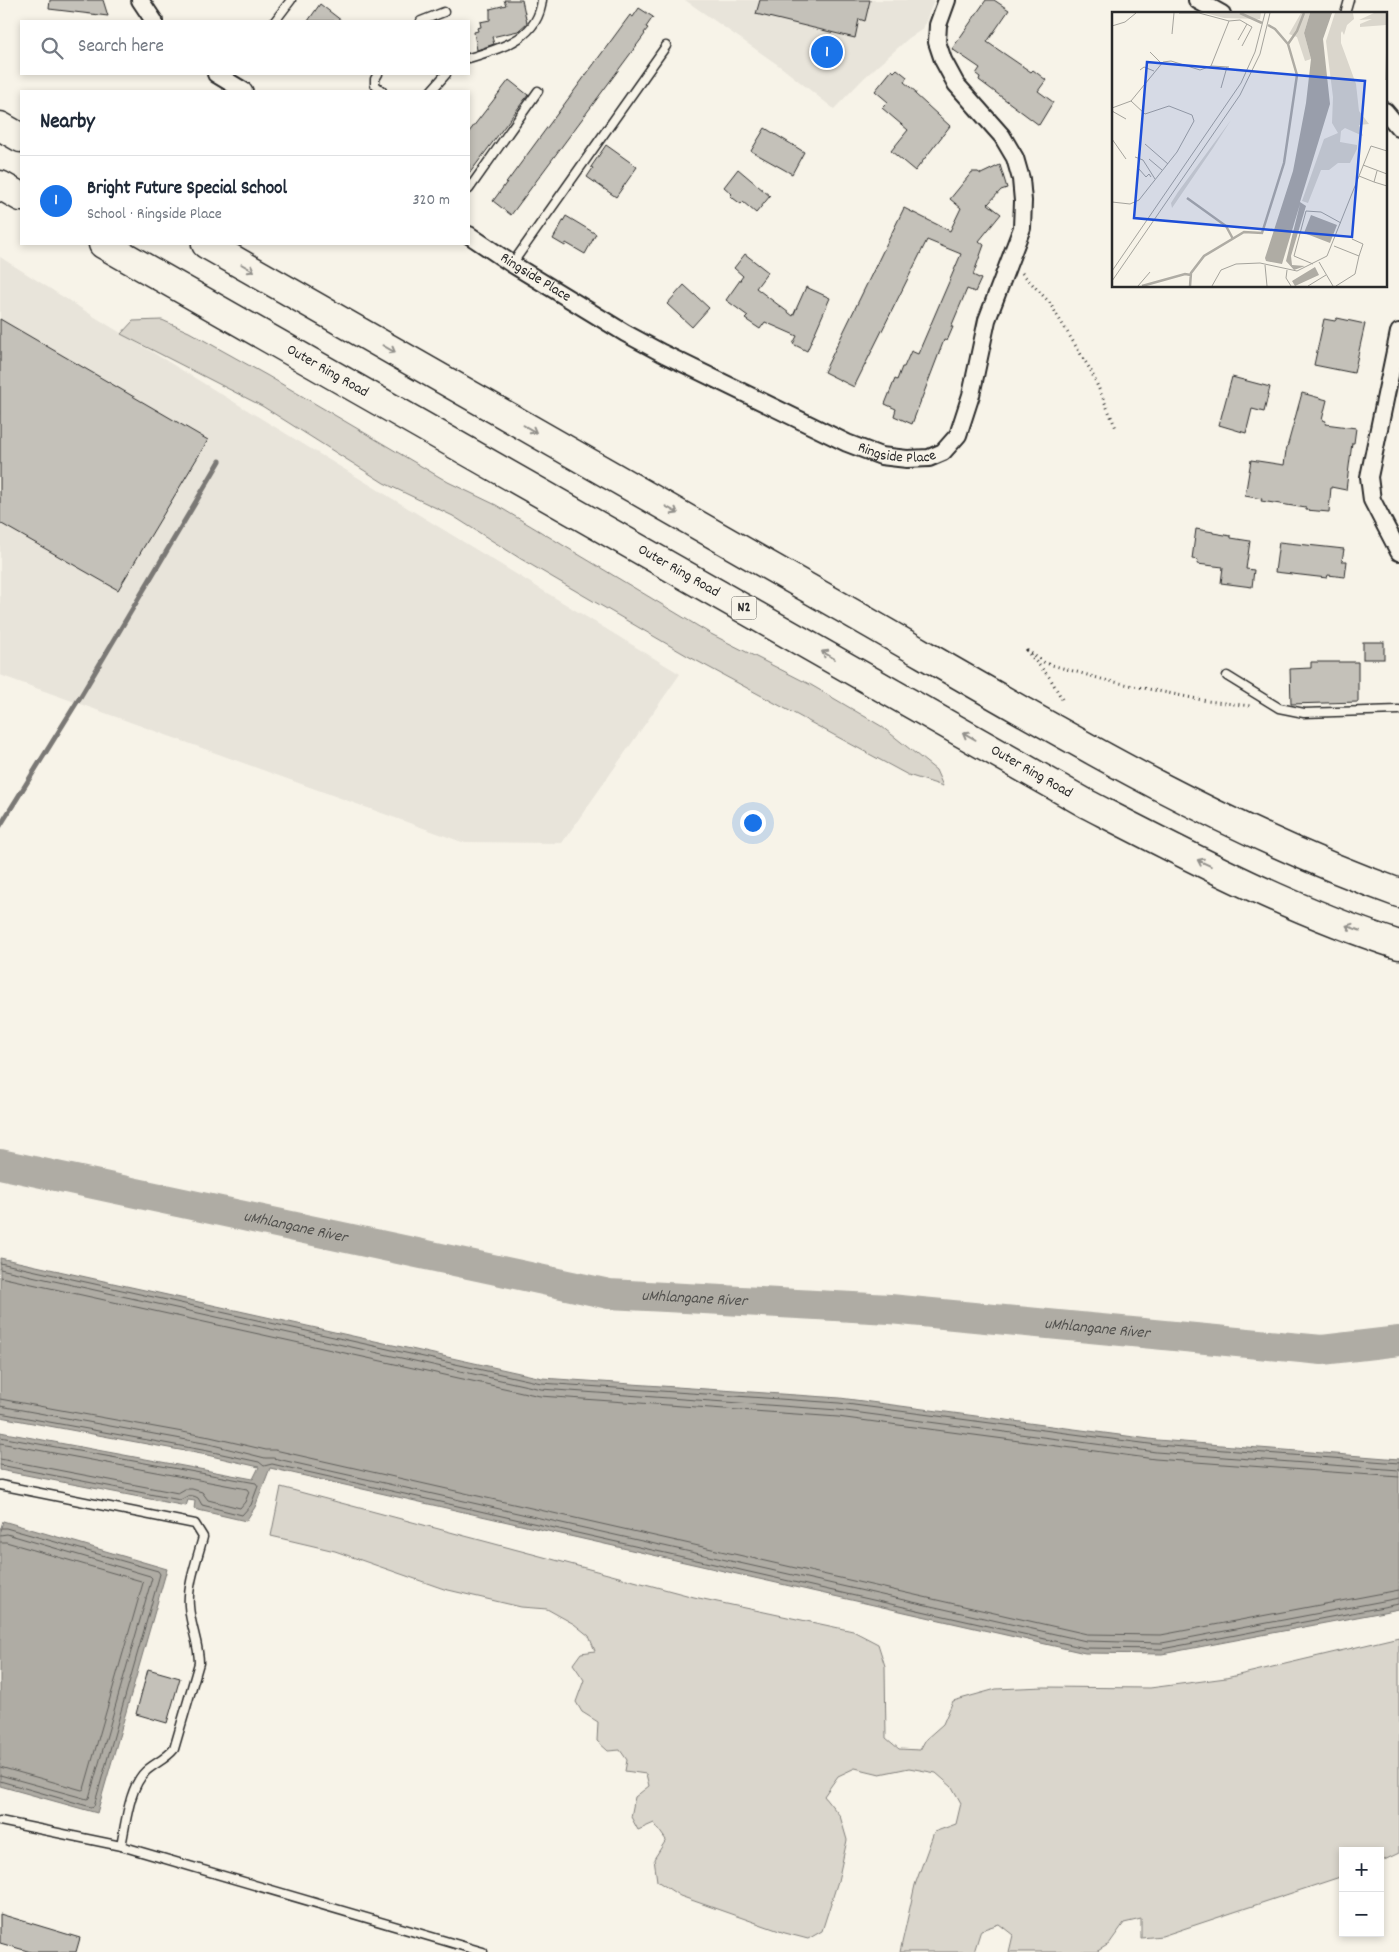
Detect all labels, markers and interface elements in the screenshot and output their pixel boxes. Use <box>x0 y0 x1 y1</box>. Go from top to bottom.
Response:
inset map <box>1112 12 1386 288</box>
search box <box>20 20 470 75</box>
pin: 1 <box>811 33 843 71</box>
icon: search <box>38 34 66 62</box>
text: Search here <box>78 34 164 61</box>
text: Nearby <box>40 108 95 138</box>
text: Bright Future Special School <box>87 176 287 203</box>
text: 1 <box>54 189 58 212</box>
text: 320 m <box>413 189 450 212</box>
text: School · Ringside Place <box>87 203 222 226</box>
street label: Ringside Place <box>495 248 575 309</box>
one-way arrow <box>241 263 256 273</box>
street label: Outer Ring Road <box>282 339 372 404</box>
one-way arrow <box>382 344 396 354</box>
one-way arrow <box>523 425 537 435</box>
street label: Ringside Place <box>854 437 940 470</box>
one-way arrow <box>664 505 679 515</box>
street label: Outer Ring Road <box>633 539 724 604</box>
road number: N2 <box>732 596 756 620</box>
one-way arrow <box>822 650 836 660</box>
one-way arrow <box>963 730 977 740</box>
street label: Outer Ring Road <box>986 740 1076 804</box>
your location <box>740 810 766 836</box>
one-way arrow <box>1197 858 1212 868</box>
one-way arrow <box>1346 923 1361 932</box>
water label: uMhlangane River <box>241 1205 351 1250</box>
water label: uMhlangane River <box>641 1284 749 1313</box>
water label: uMhlangane River <box>1043 1312 1153 1345</box>
map controls <box>1339 1847 1384 1937</box>
button: + <box>1339 1847 1384 1892</box>
button: − <box>1339 1892 1384 1937</box>

